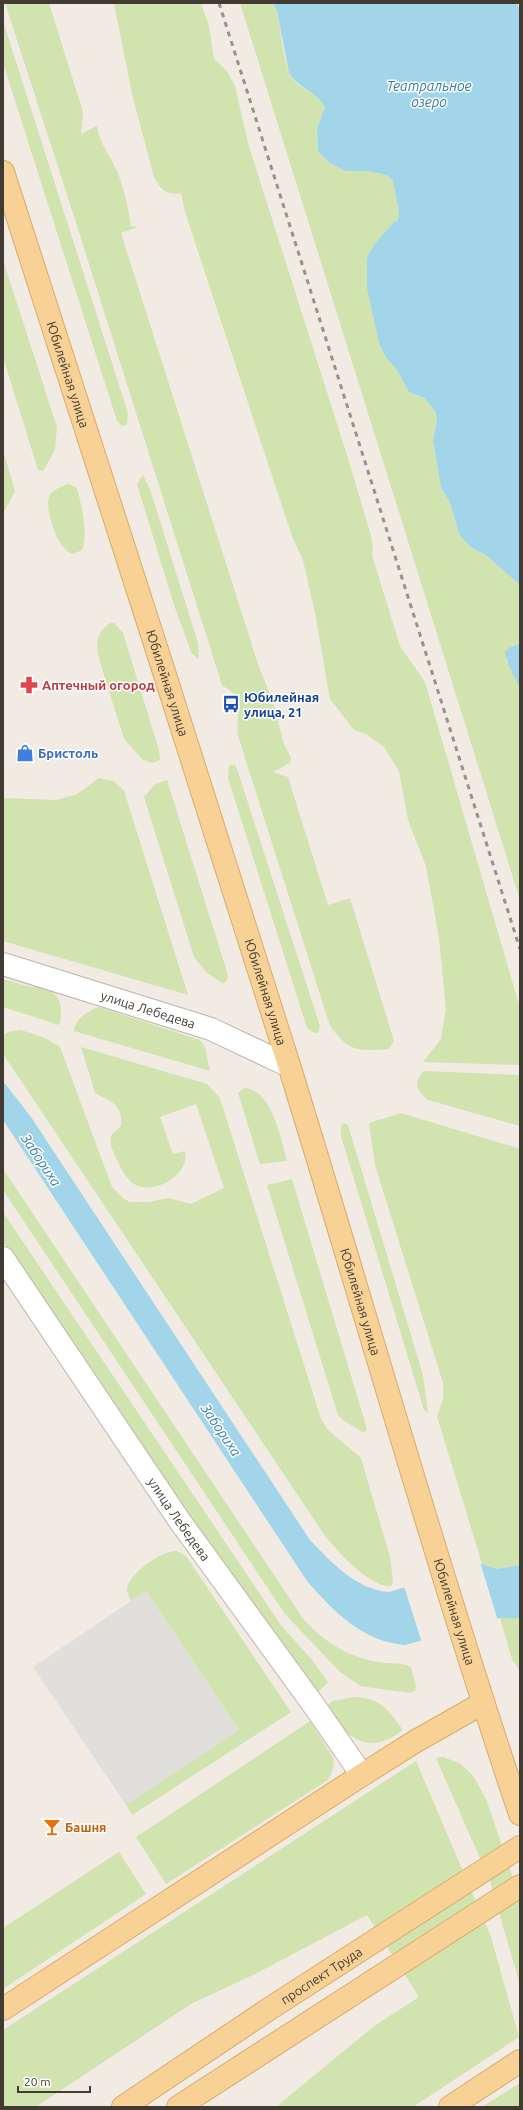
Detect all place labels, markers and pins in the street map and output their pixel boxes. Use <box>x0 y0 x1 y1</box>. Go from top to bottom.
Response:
pharmacy icon: Аптечный огород <box>19 675 39 695</box>
place label: Аптечный огород <box>42 678 155 692</box>
place label: Юбилейная улица, 21 <box>244 690 319 719</box>
bus stop icon: Юбилейная улица, 21 <box>221 694 241 714</box>
shop icon: Бристоль <box>15 743 35 763</box>
place label: Бристоль <box>38 746 98 760</box>
bar icon: Башня <box>42 1817 62 1837</box>
place label: Башня <box>65 1820 107 1834</box>

